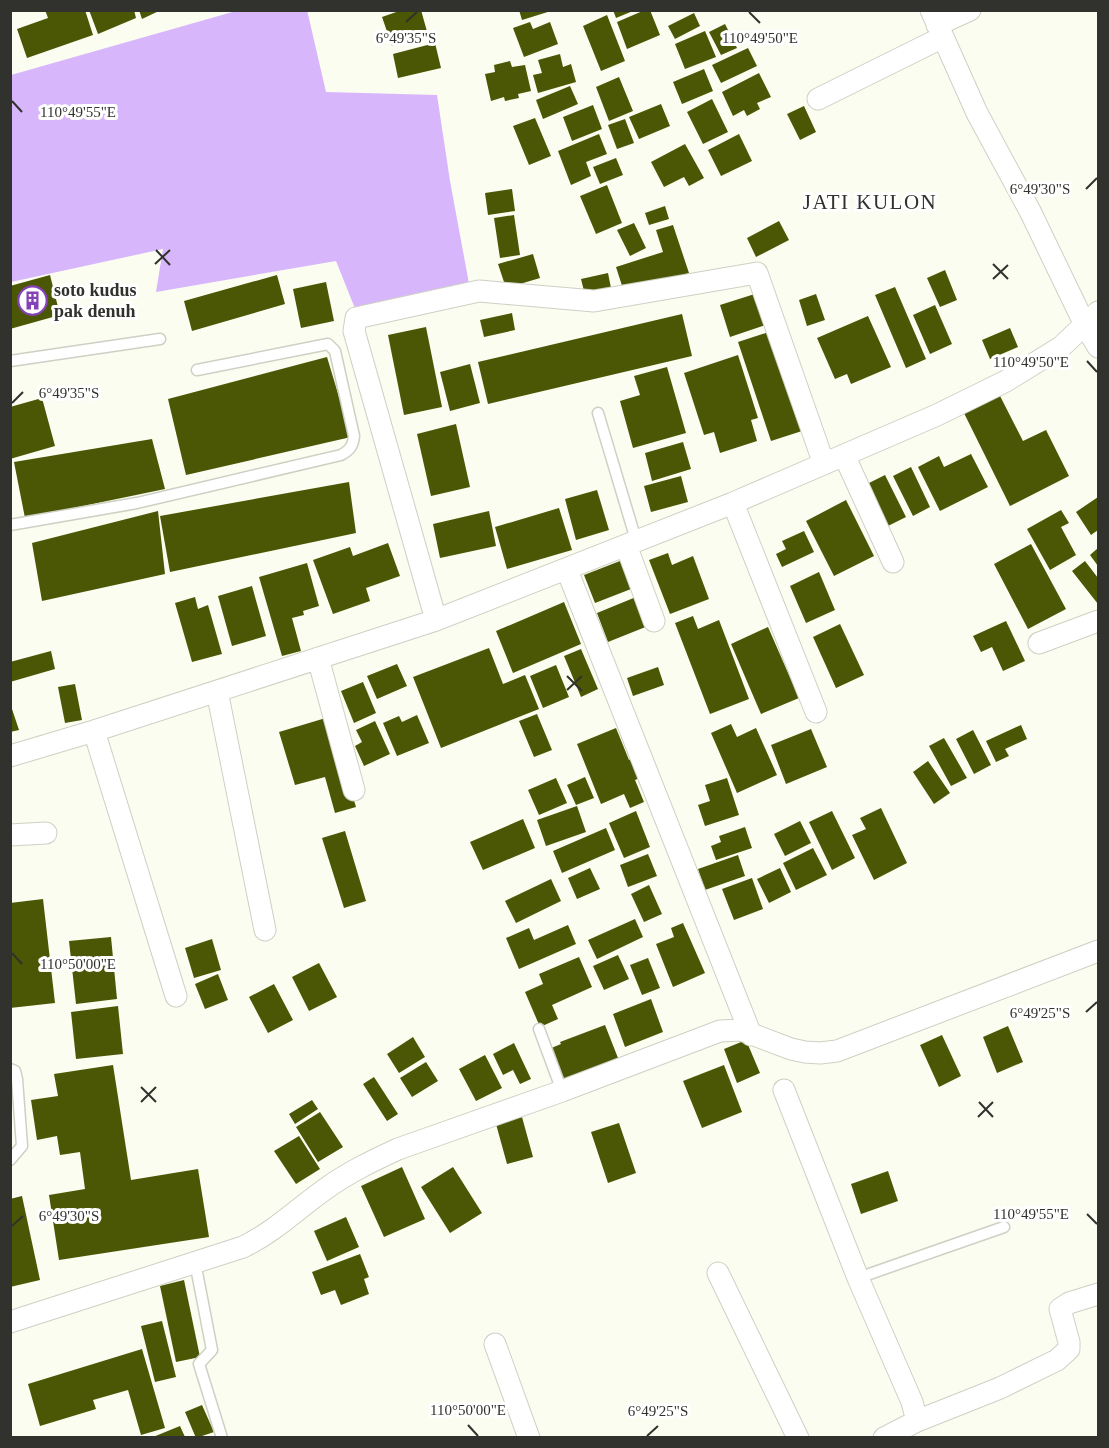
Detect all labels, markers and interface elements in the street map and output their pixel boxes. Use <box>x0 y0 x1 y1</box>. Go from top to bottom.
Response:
text: 6°49'35"S <box>376 30 436 46</box>
text: 110°49'50"E <box>722 30 798 46</box>
text: 110°49'55"E <box>40 104 116 120</box>
text: 6°49'30"S <box>1010 181 1070 197</box>
district label: JATI KULON <box>803 190 937 214</box>
place label: soto kudus pak denuh <box>54 280 137 321</box>
building icon: soto kudus pak denuh <box>17 284 49 316</box>
text: 110°49'50"E <box>993 354 1069 370</box>
text: 6°49'35"S <box>39 385 99 401</box>
text: 110°50'00"E <box>40 956 116 972</box>
text: 6°49'25"S <box>1010 1005 1070 1021</box>
text: 110°49'55"E <box>993 1206 1069 1222</box>
text: 6°49'30"S <box>39 1208 99 1224</box>
text: 110°50'00"E <box>430 1402 506 1418</box>
text: 6°49'25"S <box>628 1403 688 1419</box>

